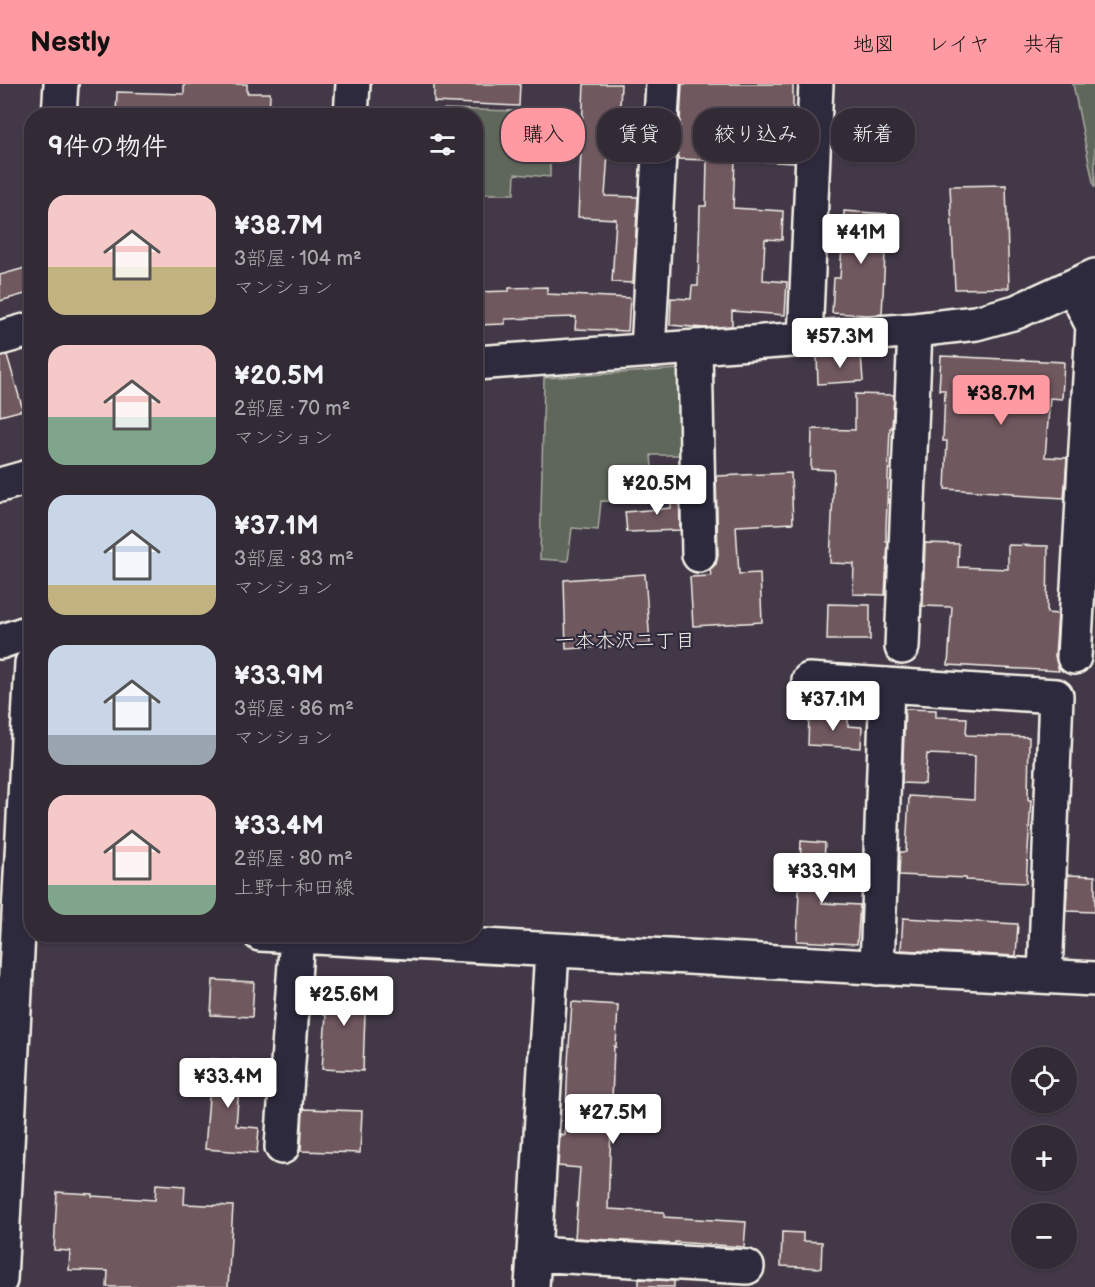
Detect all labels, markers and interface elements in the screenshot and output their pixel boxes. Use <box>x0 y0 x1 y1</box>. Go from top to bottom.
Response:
text: Nestly <box>30 26 110 59</box>
text: 地図 <box>853 32 895 57</box>
text: レイヤ <box>928 32 990 57</box>
text: 共有 <box>1023 32 1065 57</box>
chip: 購入 <box>501 108 585 162</box>
chip: 賃貸 <box>597 108 681 162</box>
chip: 絞り込み <box>693 108 819 162</box>
chip: 新着 <box>831 108 915 162</box>
icon: filters <box>426 128 459 161</box>
text: 9件の物件 <box>48 132 167 163</box>
text: ¥38.7M <box>234 211 323 242</box>
pin: ¥41M <box>825 214 897 265</box>
icon: home <box>96 219 168 291</box>
text: ¥41M <box>836 221 886 245</box>
text: 3部屋 · 104 m² <box>234 247 362 271</box>
text: マンション <box>234 276 333 300</box>
pin: ¥57.3M <box>791 318 889 369</box>
text: ¥57.3M <box>806 325 874 349</box>
text: ¥20.5M <box>234 361 324 392</box>
icon: home <box>96 369 168 441</box>
pin: ¥38.7M <box>952 375 1050 426</box>
text: ¥38.7M <box>967 382 1035 406</box>
text: 2部屋 · 70 m² <box>234 397 350 421</box>
text: マンション <box>234 426 333 450</box>
pin: ¥20.5M <box>608 465 706 516</box>
text: ¥20.5M <box>622 472 692 496</box>
text: ¥37.1M <box>234 511 319 542</box>
icon: home <box>96 519 168 591</box>
text: 3部屋 · 83 m² <box>234 547 354 571</box>
text: マンション <box>234 576 333 600</box>
district label: 一本木沢二丁目 <box>555 629 695 653</box>
text: ¥33.9M <box>234 661 324 692</box>
icon: home <box>96 669 168 741</box>
pin: ¥37.1M <box>784 681 882 732</box>
text: ¥37.1M <box>800 688 866 712</box>
text: 3部屋 · 86 m² <box>234 697 354 721</box>
text: マンション <box>234 726 333 750</box>
text: ¥33.4M <box>234 811 324 842</box>
icon: home <box>96 819 168 891</box>
text: 2部屋 · 80 m² <box>234 847 353 871</box>
pin: ¥33.9M <box>773 853 871 904</box>
text: ¥33.9M <box>787 860 857 884</box>
text: 上野十和田線 <box>234 876 354 900</box>
pin: ¥25.6M <box>295 976 393 1027</box>
text: ¥25.6M <box>309 983 379 1007</box>
map controls <box>1011 1047 1077 1269</box>
button: locate <box>1011 1047 1077 1113</box>
pin: ¥33.4M <box>179 1058 277 1109</box>
text: ¥33.4M <box>193 1065 263 1089</box>
pin: ¥27.5M <box>564 1094 662 1145</box>
text: ¥27.5M <box>579 1101 647 1125</box>
button: + <box>1011 1125 1077 1191</box>
button: − <box>1011 1203 1077 1269</box>

